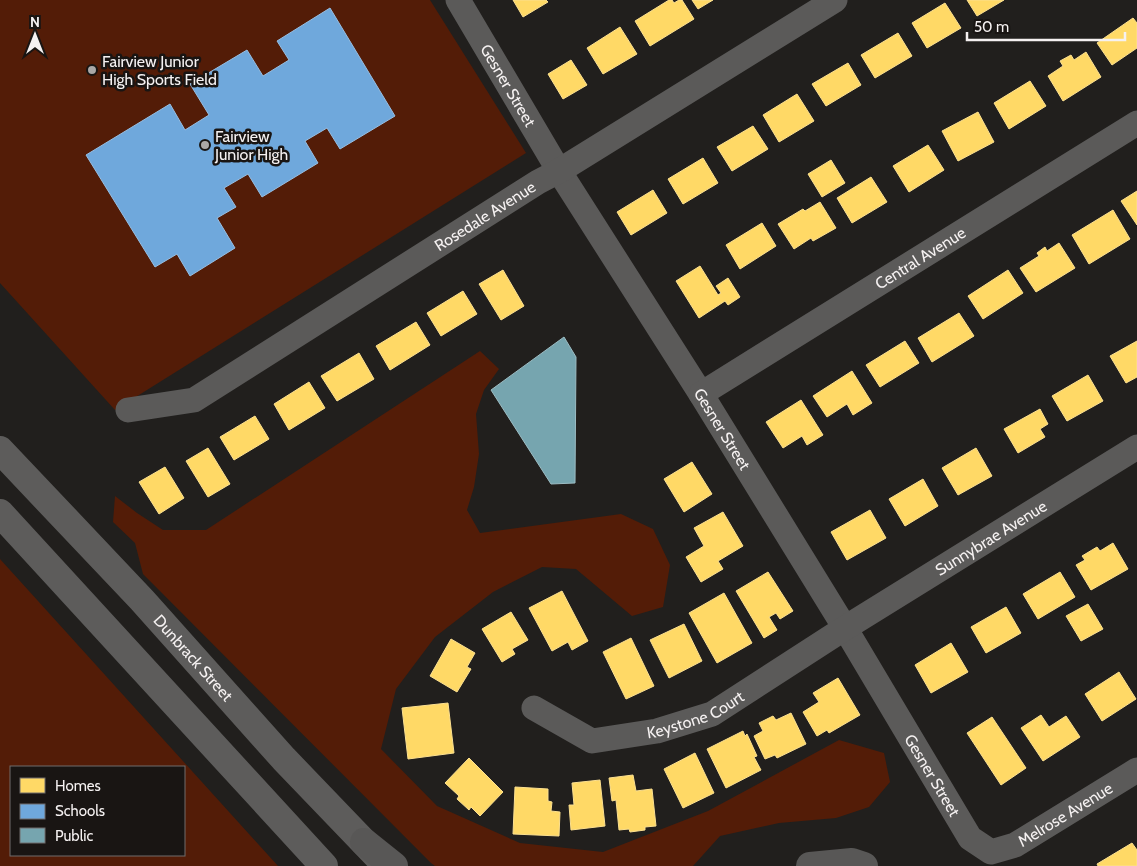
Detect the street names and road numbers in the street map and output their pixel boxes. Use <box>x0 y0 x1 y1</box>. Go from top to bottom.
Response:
street label: Gesner Street <box>477 41 540 130</box>
street label: Rosedale Avenue <box>431 177 539 255</box>
street label: Central Avenue <box>871 223 969 293</box>
street label: Gesner Street <box>690 385 755 474</box>
street label: Sunnybrae Avenue <box>932 496 1050 579</box>
street label: Dunbrack Street <box>150 611 238 705</box>
street label: Keystone Court <box>645 686 748 742</box>
street label: Gesner Street <box>901 731 965 820</box>
street label: Melrose Avenue <box>1014 778 1116 851</box>

